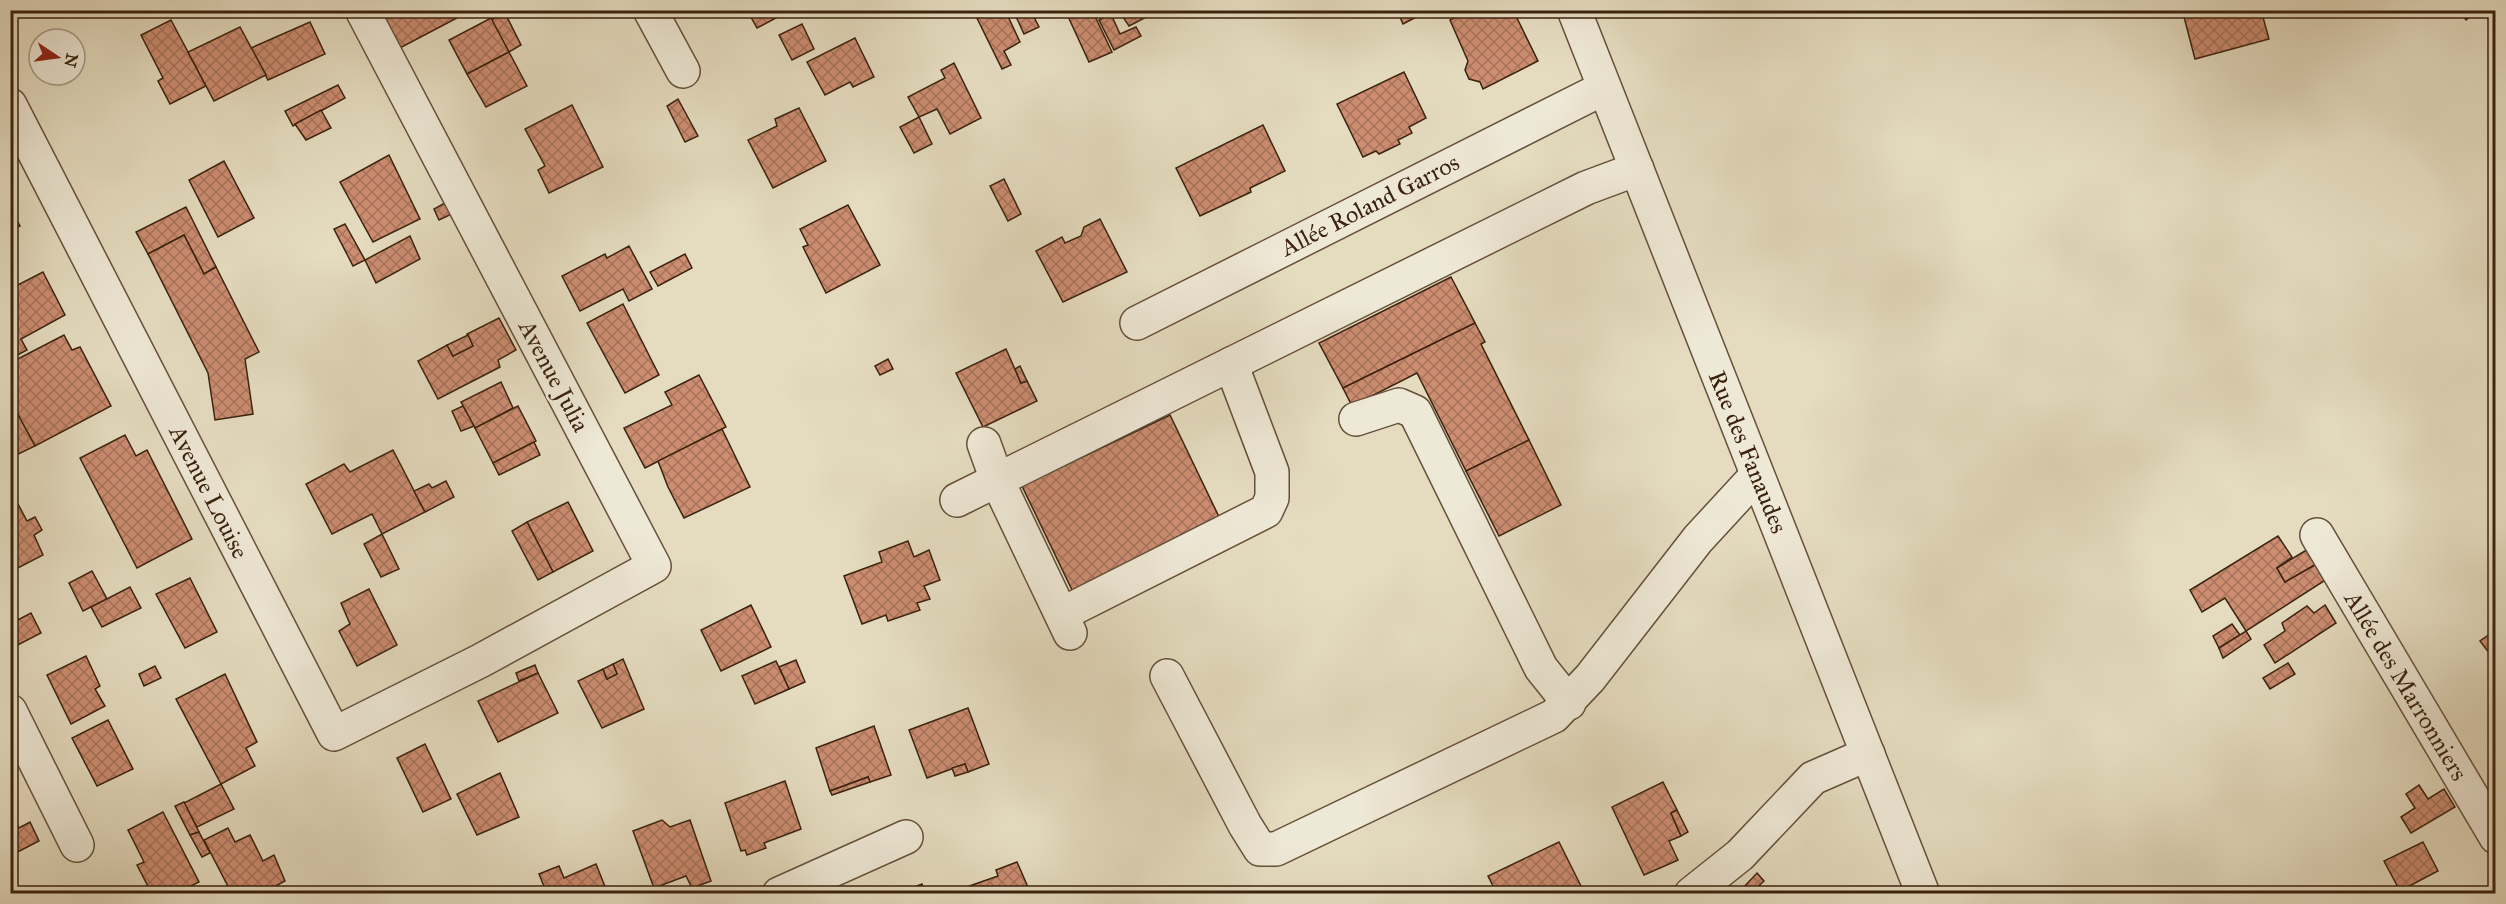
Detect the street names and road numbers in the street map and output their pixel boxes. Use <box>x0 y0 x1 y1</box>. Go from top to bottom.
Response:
street label: Allée Roland Garros <box>1275 147 1464 263</box>
street label: Avenue Julia <box>512 314 596 438</box>
street label: Rue des Fanaudes <box>1702 366 1794 538</box>
street label: Avenue Louise <box>162 420 255 564</box>
street label: Allée des Marronniers <box>2337 585 2474 786</box>

